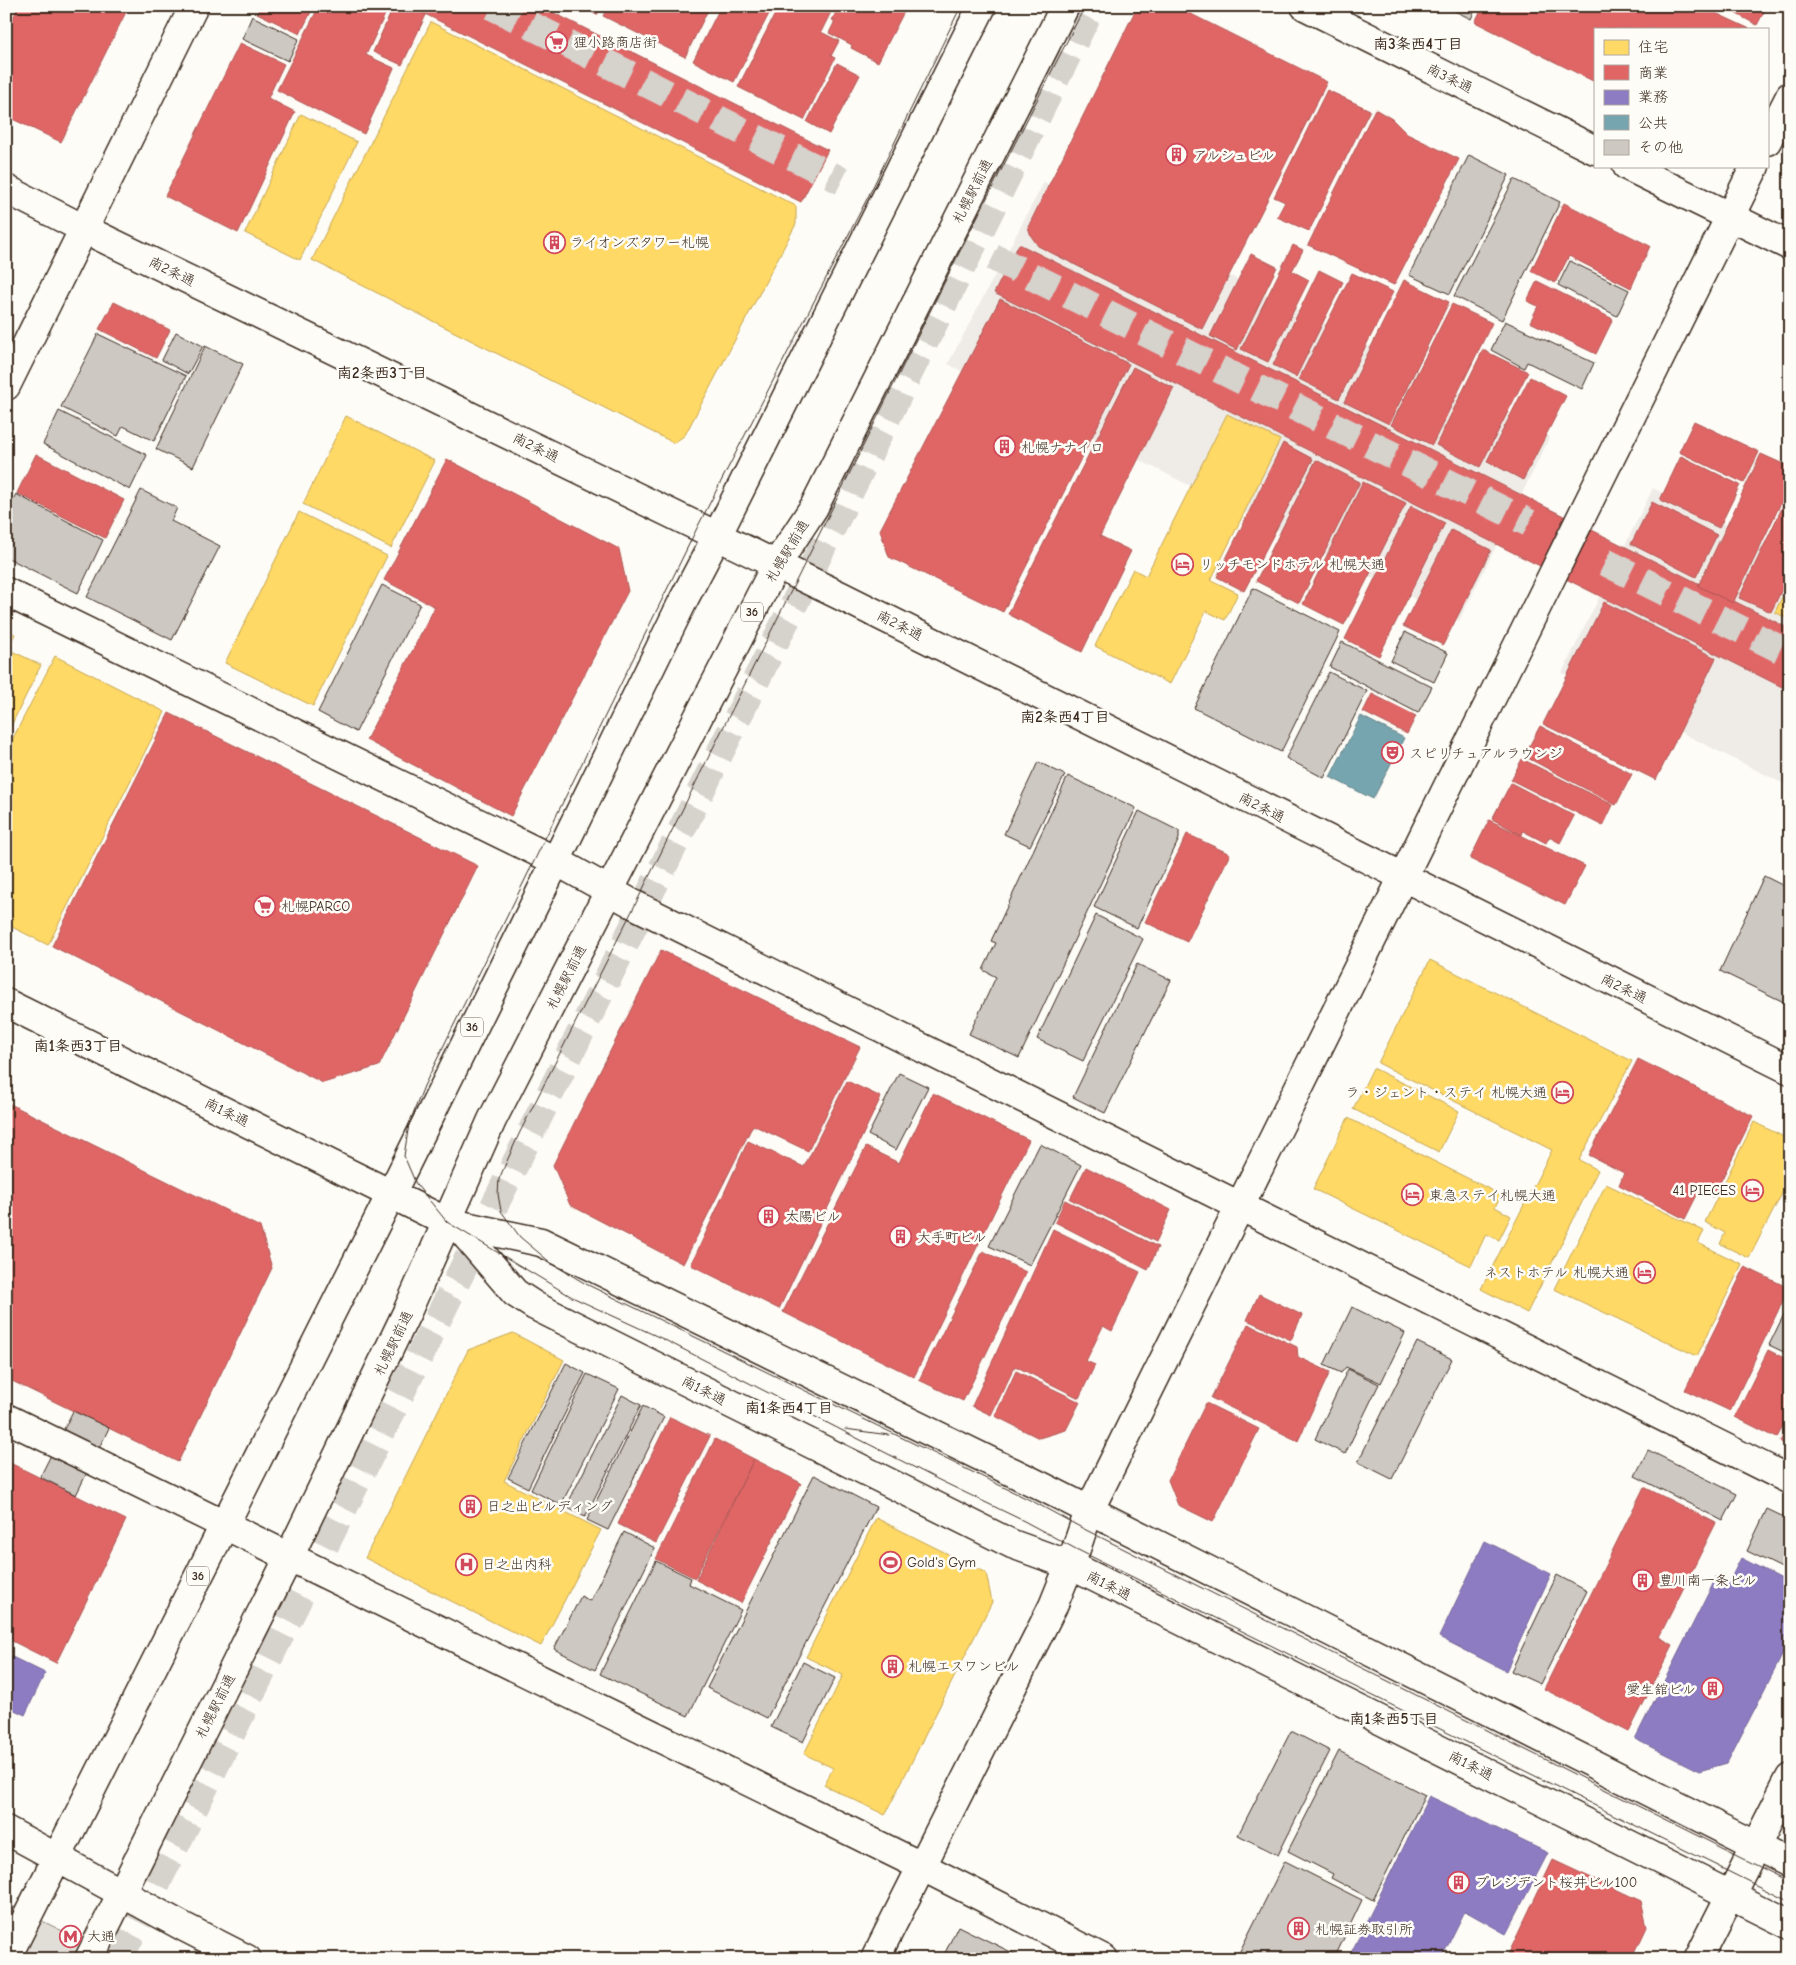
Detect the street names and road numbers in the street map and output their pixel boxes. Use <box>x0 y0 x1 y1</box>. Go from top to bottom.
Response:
street label: 南3条通 <box>1424 60 1476 97</box>
street label: 札幌駅前通 <box>949 156 996 226</box>
street label: 南2条通 <box>146 253 198 290</box>
street label: 南2条通 <box>510 429 562 466</box>
street label: 札幌駅前通 <box>762 517 813 586</box>
road number: 36 <box>741 602 763 622</box>
street label: 南2条通 <box>874 607 926 644</box>
street label: 南2条通 <box>1236 789 1288 826</box>
street label: 札幌駅前通 <box>543 942 590 1012</box>
street label: 南2条通 <box>1598 970 1650 1007</box>
road number: 36 <box>461 1018 483 1036</box>
street label: 南1条通 <box>202 1094 252 1131</box>
street label: 札幌駅前通 <box>370 1308 416 1378</box>
street label: 南1条通 <box>679 1372 729 1409</box>
road number: 36 <box>187 1566 209 1585</box>
street label: 南1条通 <box>1084 1567 1134 1604</box>
street label: 札幌駅前通 <box>192 1671 239 1741</box>
street label: 南1条通 <box>1446 1747 1496 1784</box>

